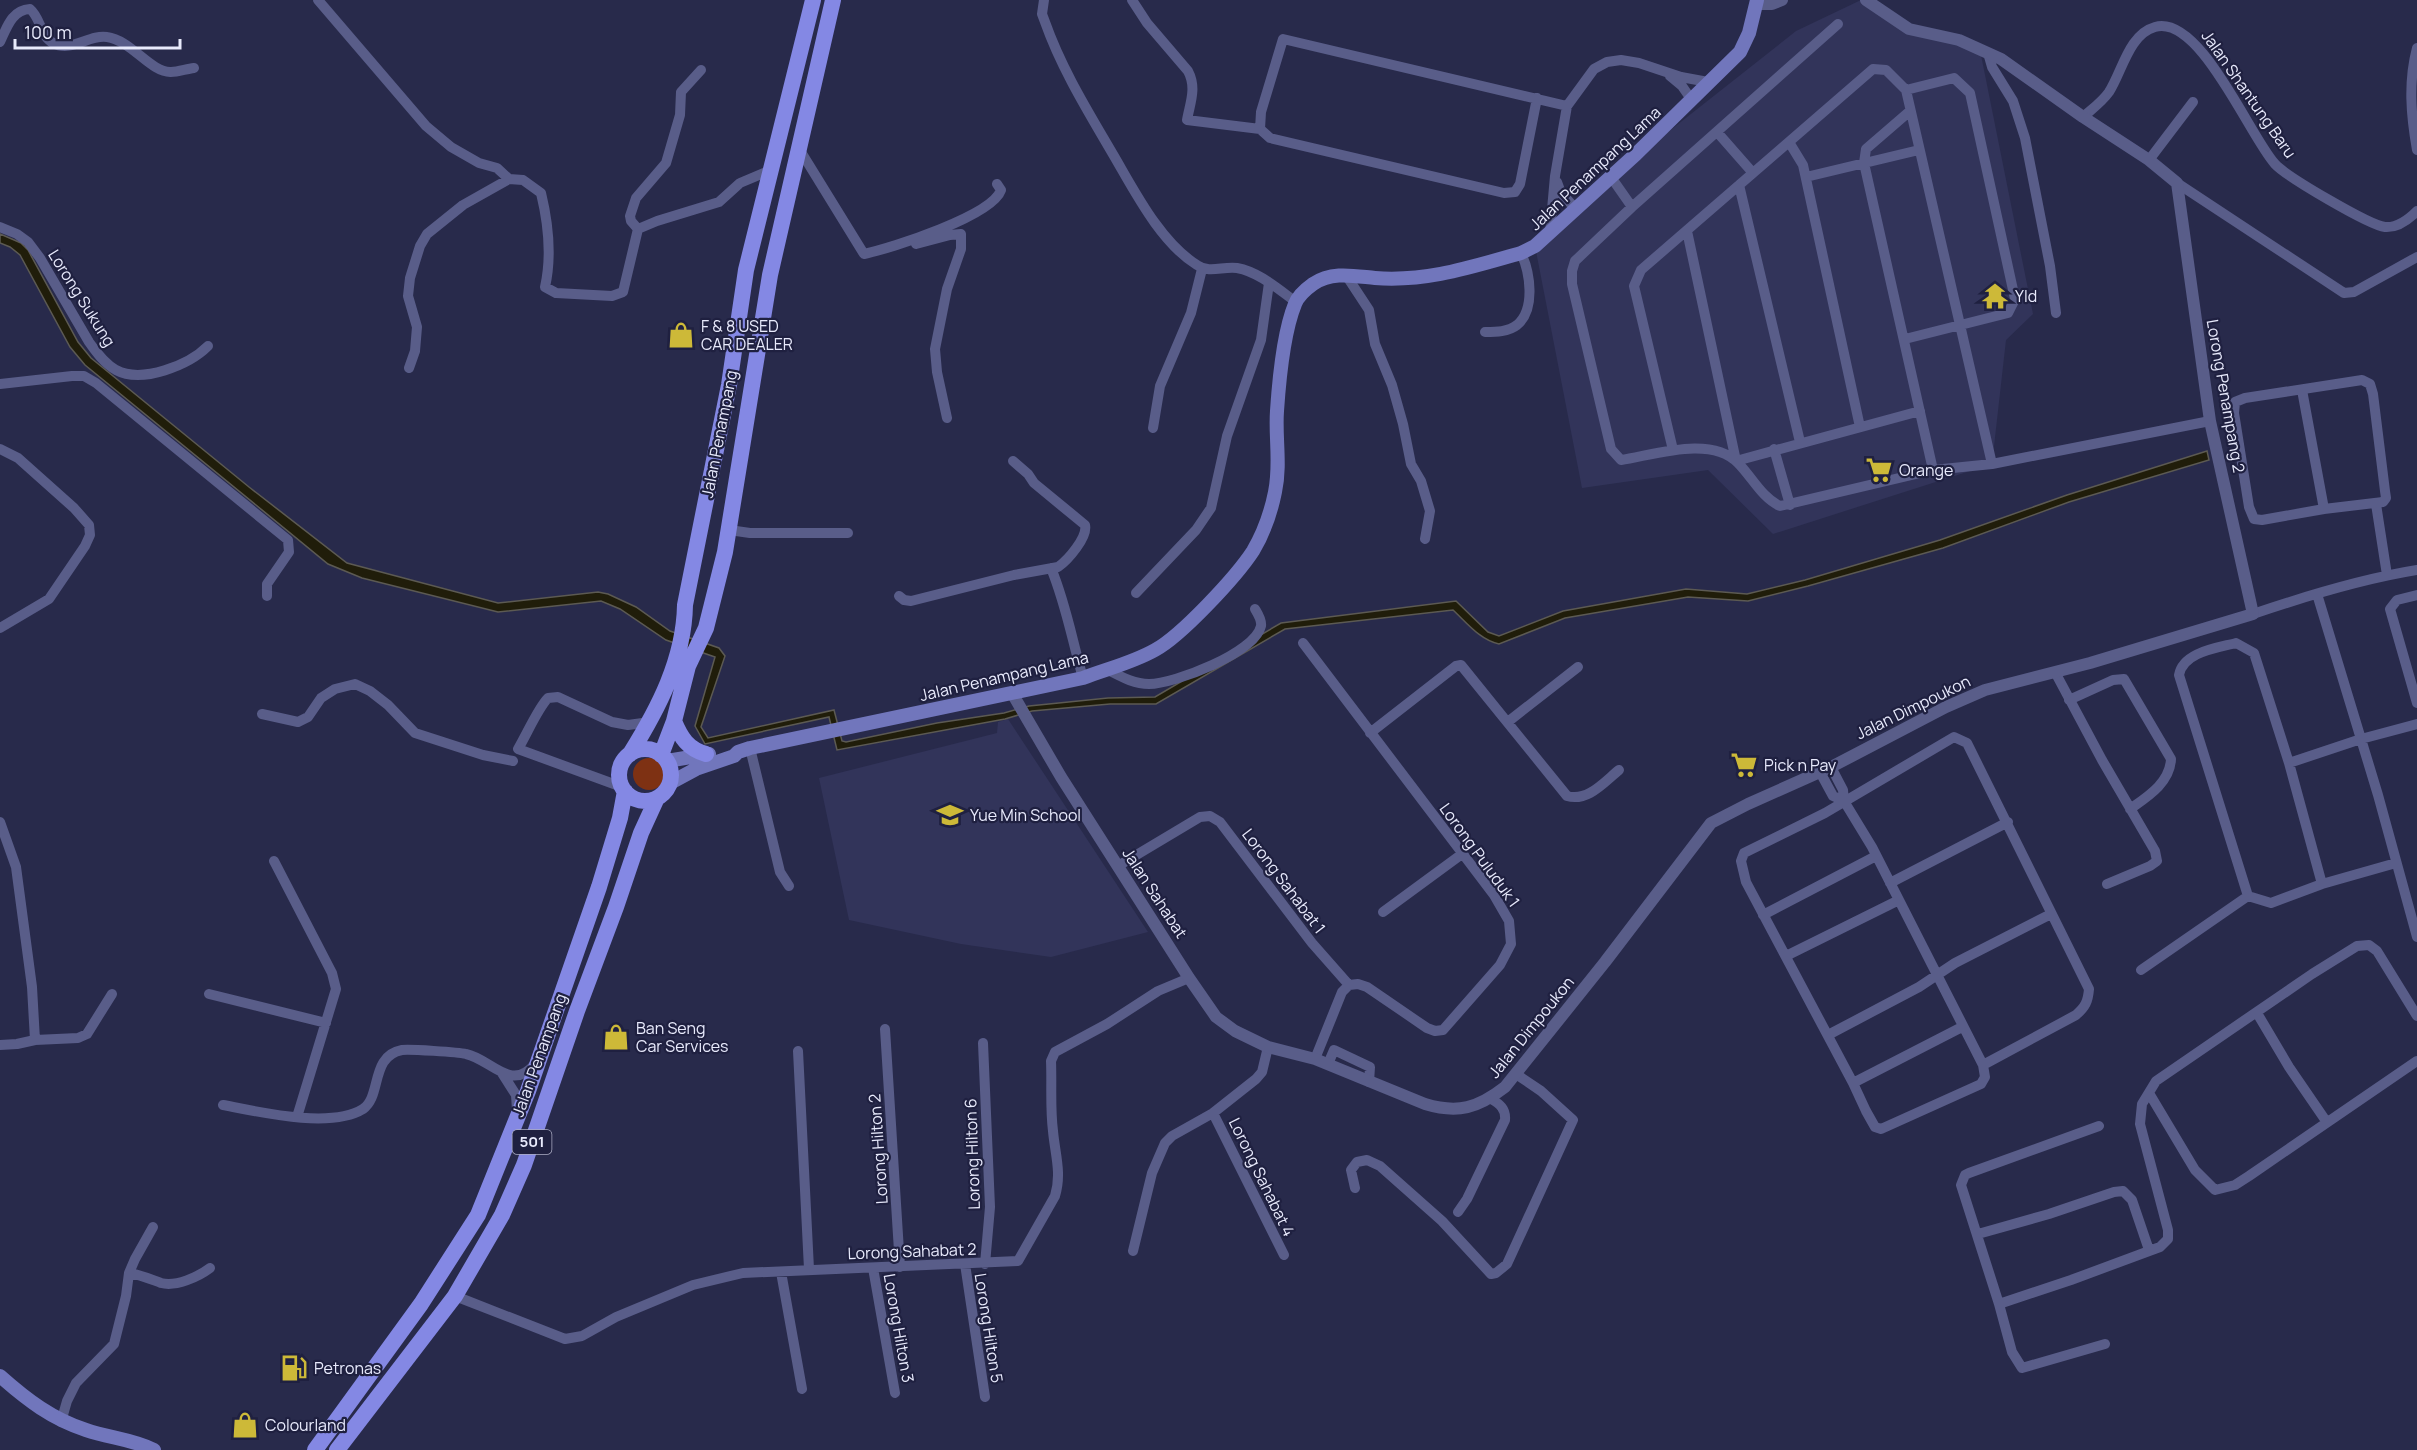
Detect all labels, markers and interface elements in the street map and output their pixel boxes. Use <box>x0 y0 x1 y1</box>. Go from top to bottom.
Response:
scale bar <box>15 12 180 50</box>
text: 100 m <box>24 20 72 44</box>
street label: Jalan Shantung Baru <box>2197 26 2301 162</box>
street label: Jalan Penampang Lama <box>1524 101 1666 235</box>
street label: Lorong Sukung <box>43 245 121 351</box>
temple icon: Yld <box>1980 281 2010 311</box>
place label: Yld <box>2015 285 2037 307</box>
place label: F & 8 USED CAR DEALER <box>701 315 793 355</box>
street label: Lorong Penampang 2 <box>2202 318 2250 474</box>
shop icon: F & 8 USED CAR DEALER <box>666 320 696 350</box>
street label: Jalan Penampang <box>696 368 742 500</box>
supermarket icon: Orange <box>1864 455 1894 485</box>
place label: Orange <box>1899 459 1953 481</box>
street label: Jalan Penampang Lama <box>918 646 1090 706</box>
street label: Jalan Dimpoukon <box>1852 670 1974 744</box>
supermarket icon: Pick n Pay <box>1729 750 1759 780</box>
place label: Pick n Pay <box>1764 754 1837 776</box>
street label: Lorong Puluduk 1 <box>1435 799 1525 911</box>
school or university icon: Yue Min School <box>935 800 965 830</box>
place label: Yue Min School <box>970 804 1081 826</box>
street label: Lorong Sahabat 1 <box>1237 824 1331 938</box>
street label: Jalan Sahabat <box>1118 844 1192 942</box>
street label: Jalan Dimpoukon <box>1483 972 1579 1082</box>
street label: Jalan Penampang <box>506 990 572 1120</box>
place label: Ban Seng Car Services <box>636 1017 729 1057</box>
shop icon: Ban Seng Car Services <box>601 1022 631 1052</box>
street label: Lorong Hilton 2 <box>863 1093 893 1205</box>
street label: Lorong Hilton 6 <box>959 1098 985 1210</box>
street label: Lorong Sahabat 4 <box>1224 1114 1300 1240</box>
road number: 501 <box>512 1130 552 1154</box>
street label: Lorong Sahabat 2 <box>847 1238 977 1264</box>
street label: Lorong Hilton 3 <box>879 1272 919 1384</box>
street label: Lorong Hilton 5 <box>969 1272 1009 1384</box>
fuel station icon: Petronas <box>279 1353 309 1383</box>
place label: Petronas <box>314 1357 381 1379</box>
shop icon: Colourland <box>230 1410 260 1440</box>
place label: Colourland <box>265 1414 346 1436</box>

